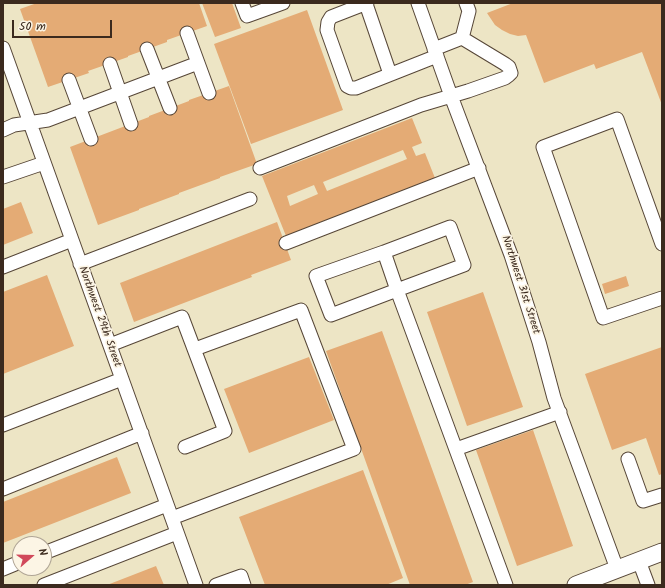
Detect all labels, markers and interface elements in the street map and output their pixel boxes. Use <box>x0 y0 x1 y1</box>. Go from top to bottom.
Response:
scale bar <box>14 12 114 38</box>
text: 50 m <box>19 17 46 36</box>
street label: Northwest 31st Street <box>498 234 542 336</box>
street label: Northwest 29th Street <box>75 265 123 369</box>
north arrow <box>12 536 52 576</box>
text: N <box>33 546 52 559</box>

